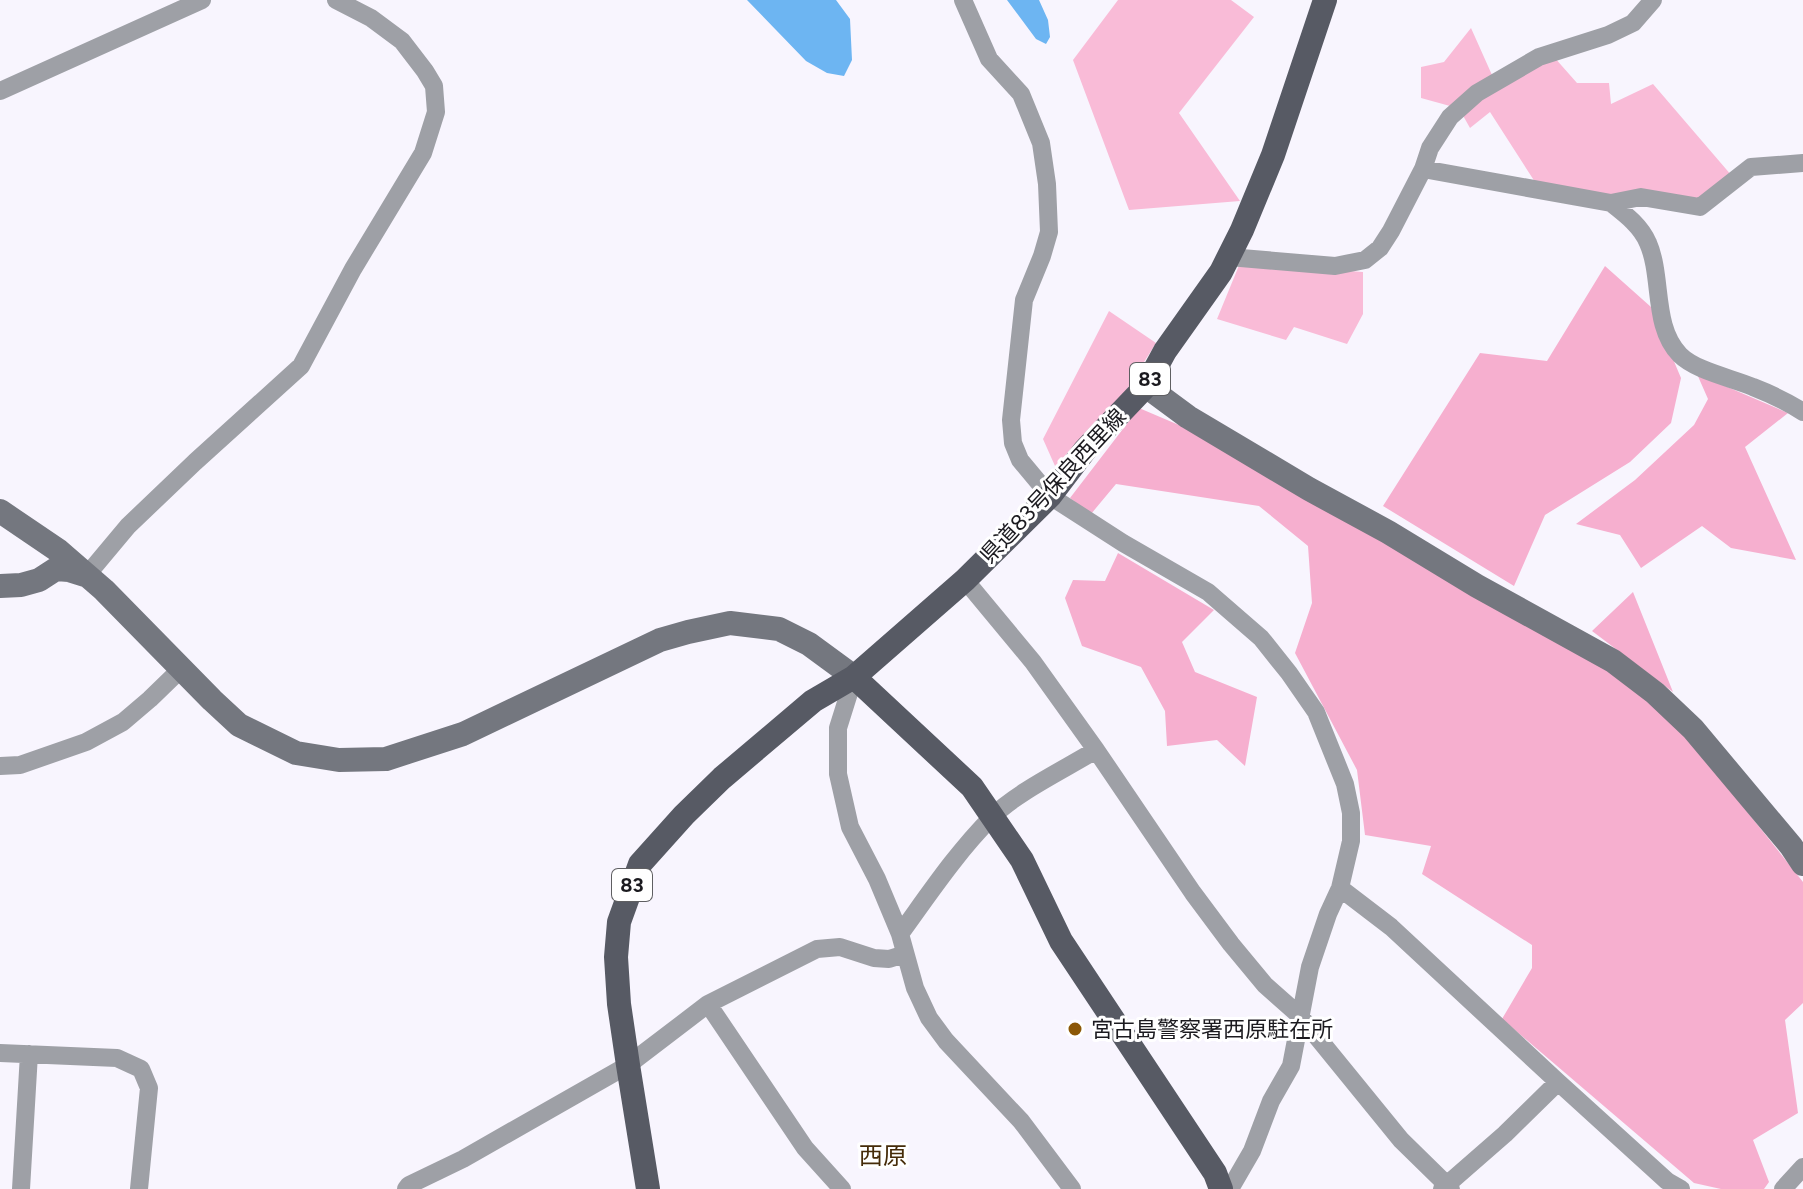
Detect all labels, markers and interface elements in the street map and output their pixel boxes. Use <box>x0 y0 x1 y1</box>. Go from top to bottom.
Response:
road number: 83 <box>1130 363 1170 395</box>
street label: 県道83号保良西里線 <box>974 403 1132 569</box>
road number: 83 <box>612 869 652 901</box>
place label: 宮古島警察署西原駐在所 <box>1091 1016 1333 1043</box>
marker: 宮古島警察署西原駐在所 <box>1066 1020 1084 1038</box>
district label: 西原 <box>859 1141 907 1170</box>

